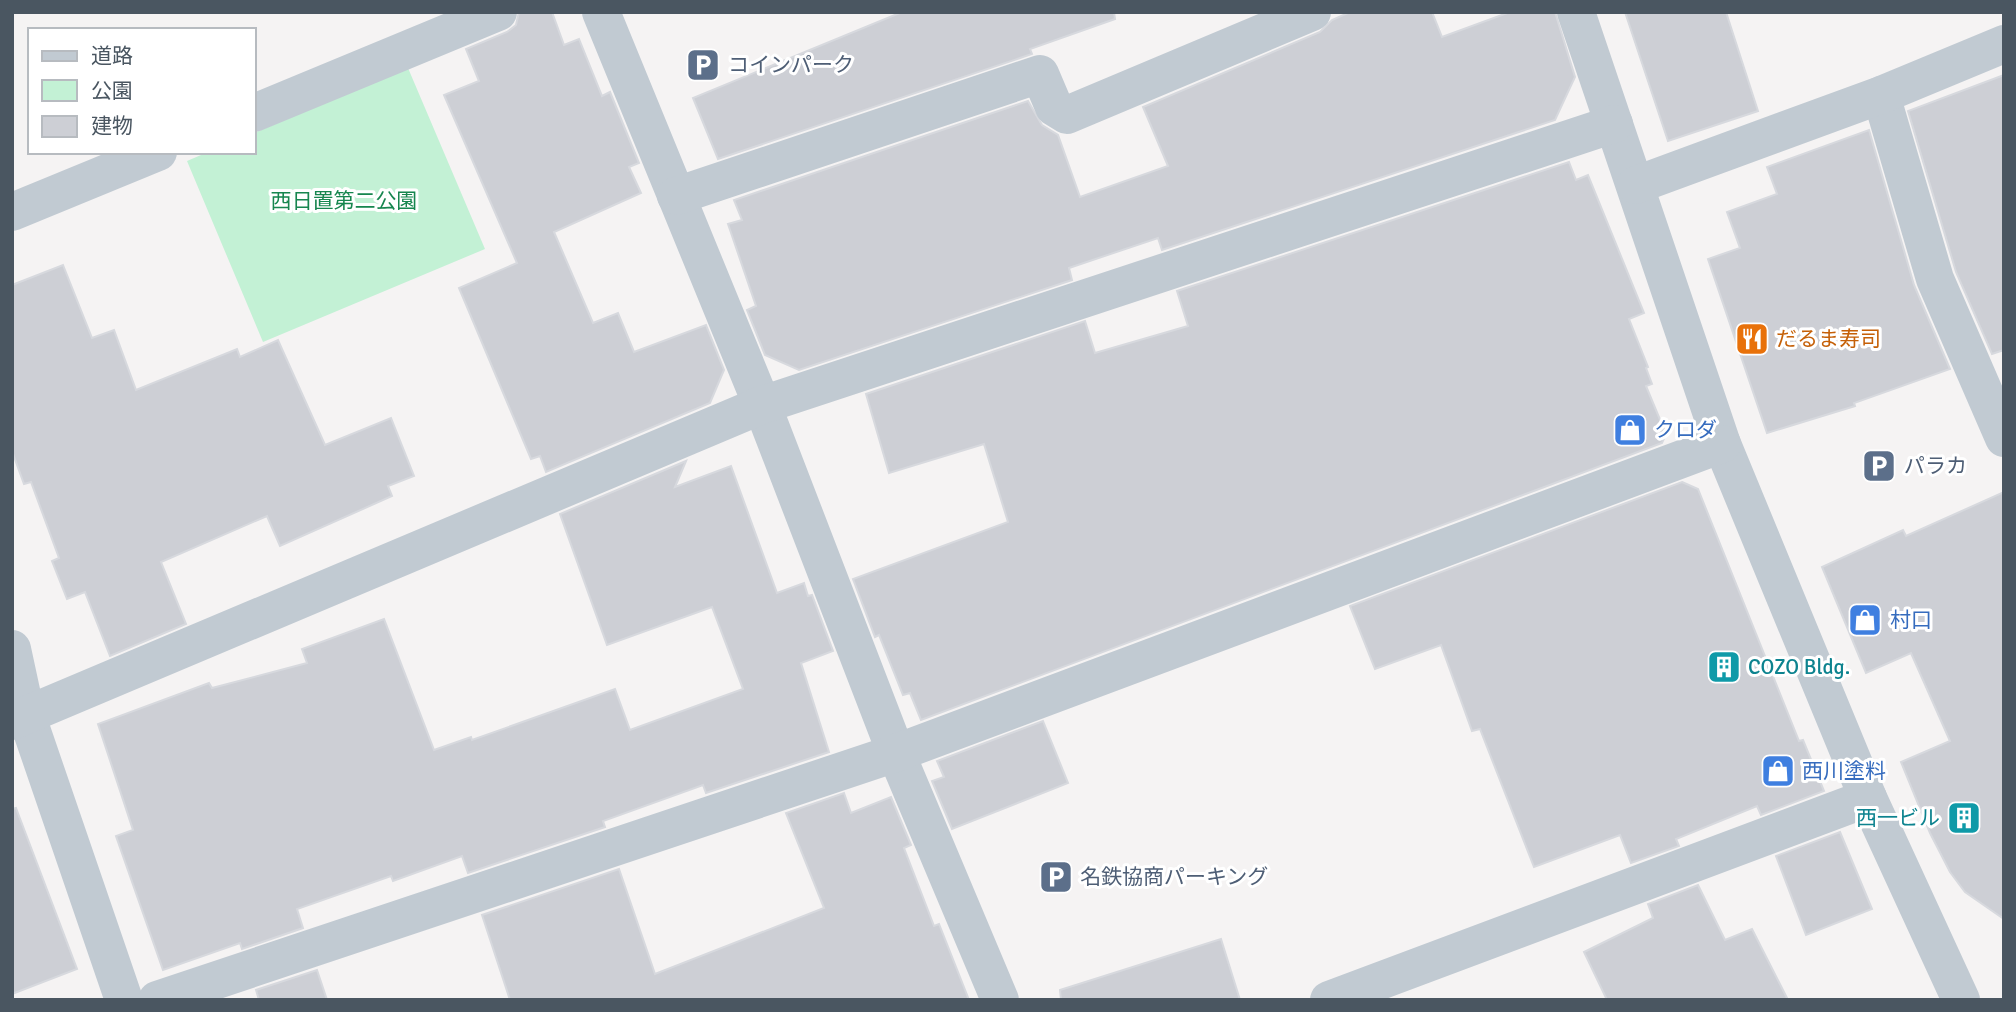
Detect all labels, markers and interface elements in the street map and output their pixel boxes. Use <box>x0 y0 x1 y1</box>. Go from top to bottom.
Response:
legend <box>28 28 256 154</box>
text: 道路 <box>91 43 133 69</box>
parking icon: コインパーク <box>684 46 722 84</box>
place label: コインパーク <box>728 52 854 78</box>
text: 公園 <box>91 78 133 104</box>
text: 建物 <box>91 113 133 139</box>
park label: 西日置第二公園 <box>271 188 418 214</box>
restaurant icon: だるま寿司 <box>1733 320 1771 358</box>
place label: だるま寿司 <box>1776 326 1881 352</box>
shop icon: クロダ <box>1611 411 1649 449</box>
place label: クロダ <box>1654 417 1717 443</box>
parking icon: パラカ <box>1860 447 1898 485</box>
place label: パラカ <box>1904 453 1967 479</box>
shop icon: 村口 <box>1846 601 1884 639</box>
place label: 村口 <box>1890 607 1932 633</box>
building icon: COZO Bldg. <box>1705 648 1743 686</box>
place label: COZO Bldg. <box>1748 654 1850 680</box>
shop icon: 西川塗料 <box>1759 752 1797 790</box>
place label: 西川塗料 <box>1802 758 1886 784</box>
building icon: 西一ビル <box>1945 799 1983 837</box>
place label: 西一ビル <box>1856 805 1940 831</box>
parking icon: 名鉄協商パーキング <box>1037 858 1075 896</box>
place label: 名鉄協商パーキング <box>1080 864 1268 890</box>

